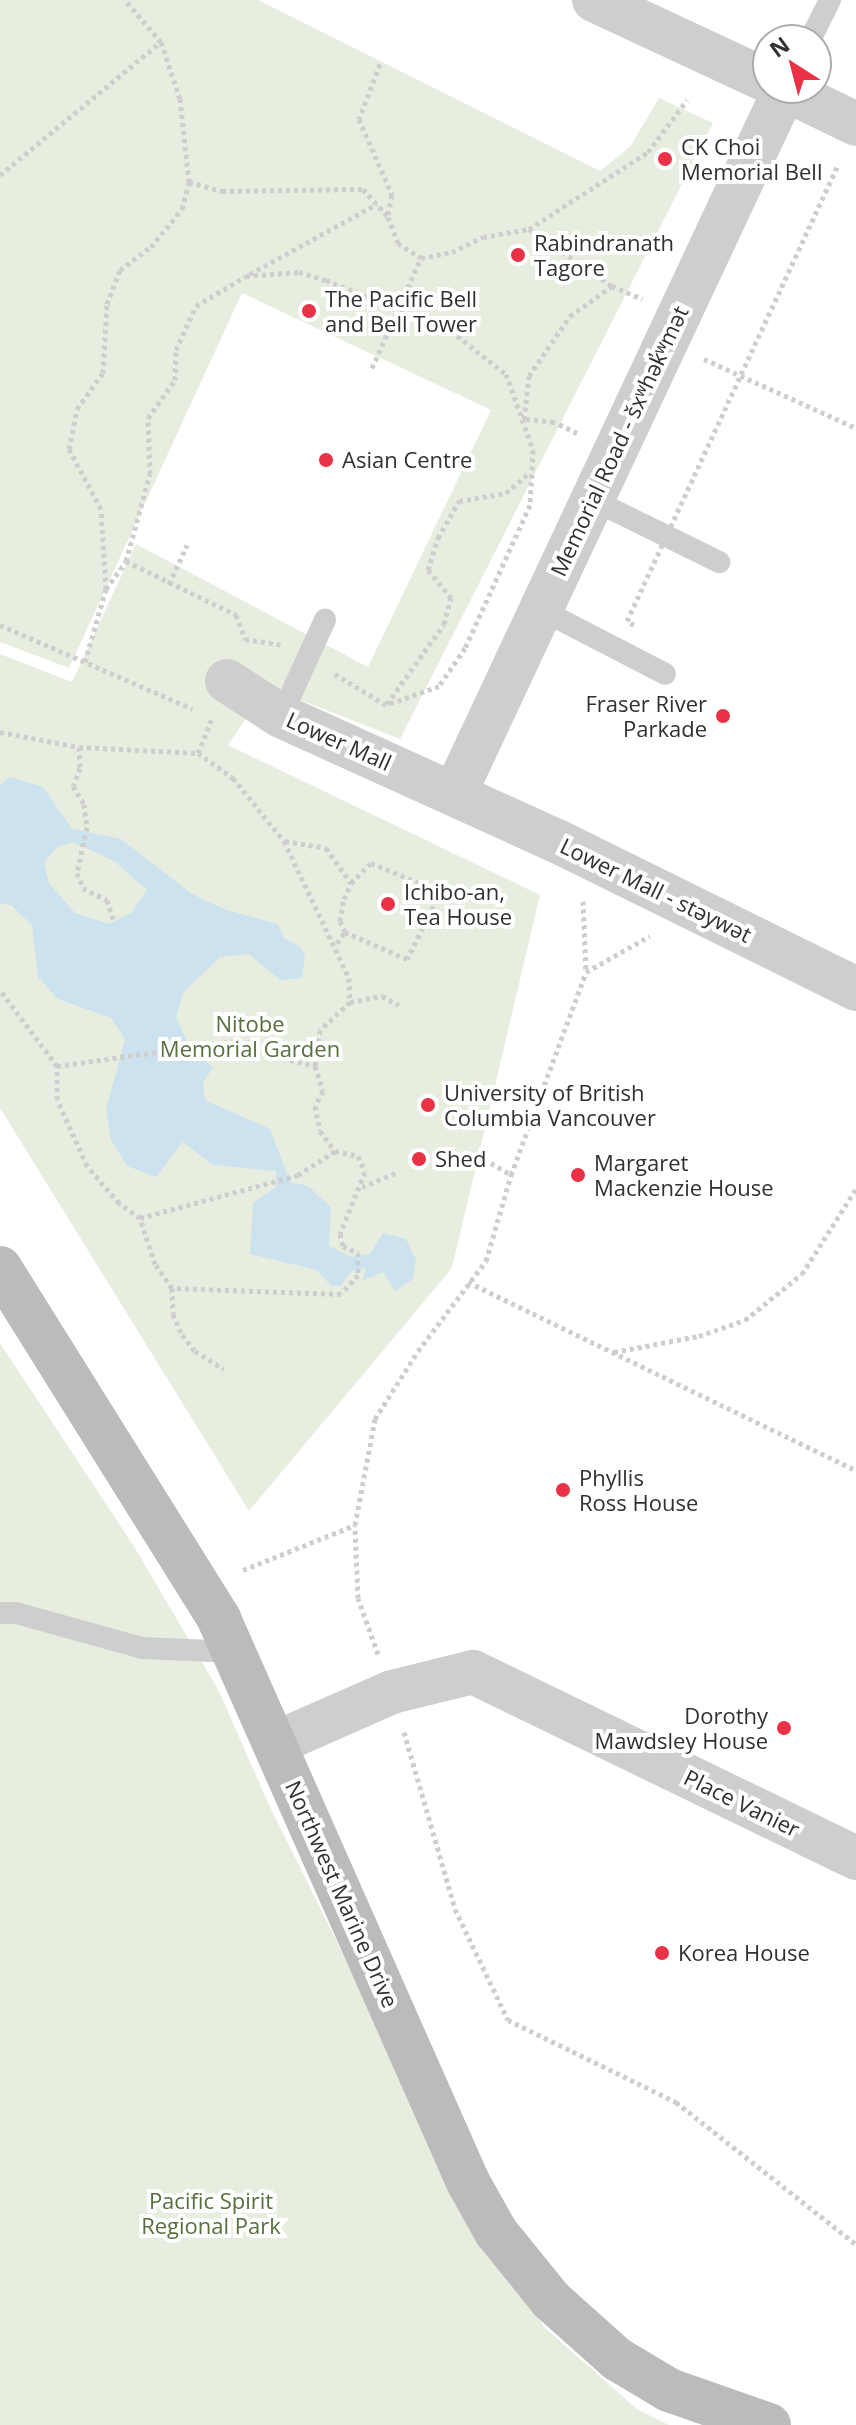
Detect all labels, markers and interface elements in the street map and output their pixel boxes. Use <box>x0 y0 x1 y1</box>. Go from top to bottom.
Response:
north arrow <box>752 24 832 104</box>
text: N <box>763 29 795 64</box>
place label: CK Choi Memorial Bell <box>681 133 822 184</box>
marker: CK Choi Memorial Bell <box>656 150 674 168</box>
place label: Rabindranath Tagore <box>534 229 674 280</box>
marker: Rabindranath Tagore <box>509 246 527 264</box>
place label: The Pacific Bell and Bell Tower <box>325 285 477 336</box>
marker: The Pacific Bell and Bell Tower <box>300 302 318 320</box>
street label: Memorial Road - šxʷhək̓ʷmət <box>545 302 693 580</box>
place label: Asian Centre <box>342 447 472 473</box>
marker: Asian Centre <box>317 451 335 469</box>
place label: Fraser River Parkade <box>585 690 707 742</box>
street label: Lower Mall <box>282 706 396 776</box>
marker: Fraser River Parkade <box>714 707 732 725</box>
street label: Lower Mall - stəywət <box>556 832 756 948</box>
place label: Ichibo-an, Tea House <box>404 878 512 930</box>
marker: Ichibo-an, Tea House <box>379 895 397 913</box>
park label: Nitobe Memorial Garden <box>160 1010 340 1062</box>
place label: University of British Columbia Vancouver <box>444 1079 656 1130</box>
marker: University of British Columbia Vancouver <box>419 1096 437 1114</box>
place label: Shed <box>435 1146 486 1172</box>
place label: Margaret Mackenzie House <box>594 1149 774 1200</box>
marker: Shed <box>410 1150 428 1168</box>
marker: Margaret Mackenzie House <box>569 1166 587 1184</box>
place label: Phyllis Ross House <box>579 1464 698 1516</box>
marker: Phyllis Ross House <box>554 1481 572 1499</box>
place label: Dorothy Mawdsley House <box>595 1702 768 1754</box>
marker: Dorothy Mawdsley House <box>775 1719 793 1737</box>
street label: Place Vanier <box>680 1764 804 1842</box>
street label: Northwest Marine Drive <box>280 1776 404 2012</box>
place label: Korea House <box>678 1940 810 1966</box>
marker: Korea House <box>653 1944 671 1962</box>
park label: Pacific Spirit Regional Park <box>141 2187 281 2238</box>

